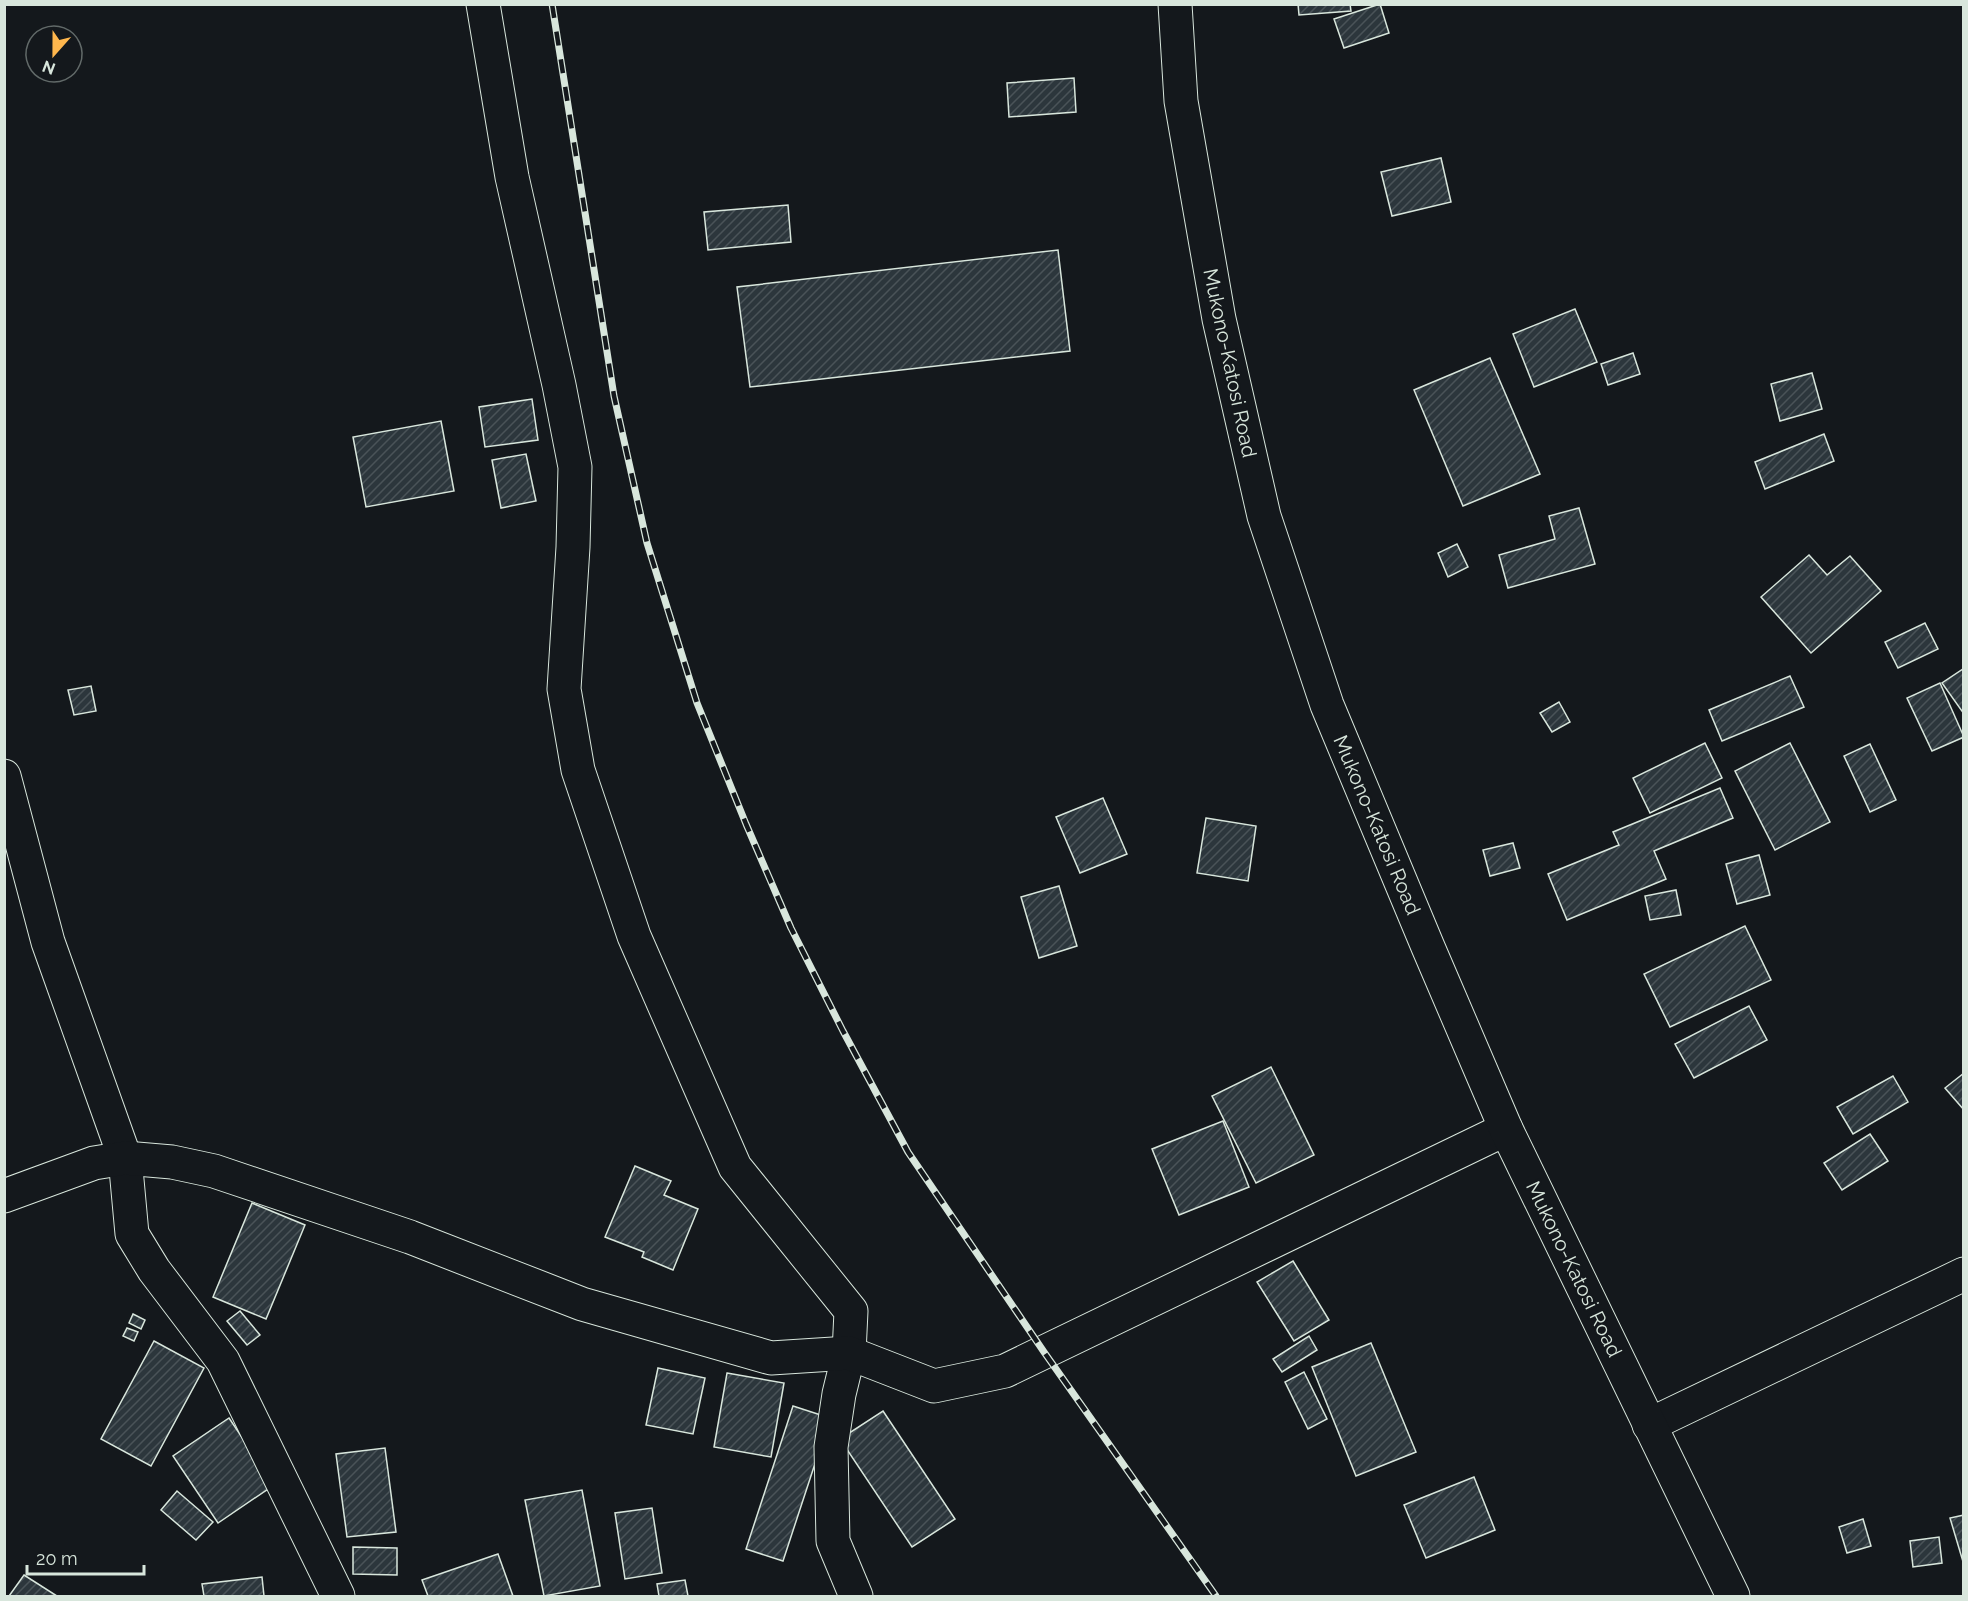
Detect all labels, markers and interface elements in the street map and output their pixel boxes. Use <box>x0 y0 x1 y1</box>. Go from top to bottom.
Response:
north arrow <box>24 24 84 84</box>
text: N <box>40 56 58 79</box>
street label: Mukono-Katosi Road <box>1198 266 1262 460</box>
street label: Mukono-Katosi Road <box>1328 732 1426 918</box>
street label: Mukono-Katosi Road <box>1521 1177 1627 1361</box>
scale bar <box>27 1538 144 1576</box>
text: 20 m <box>36 1548 78 1569</box>

